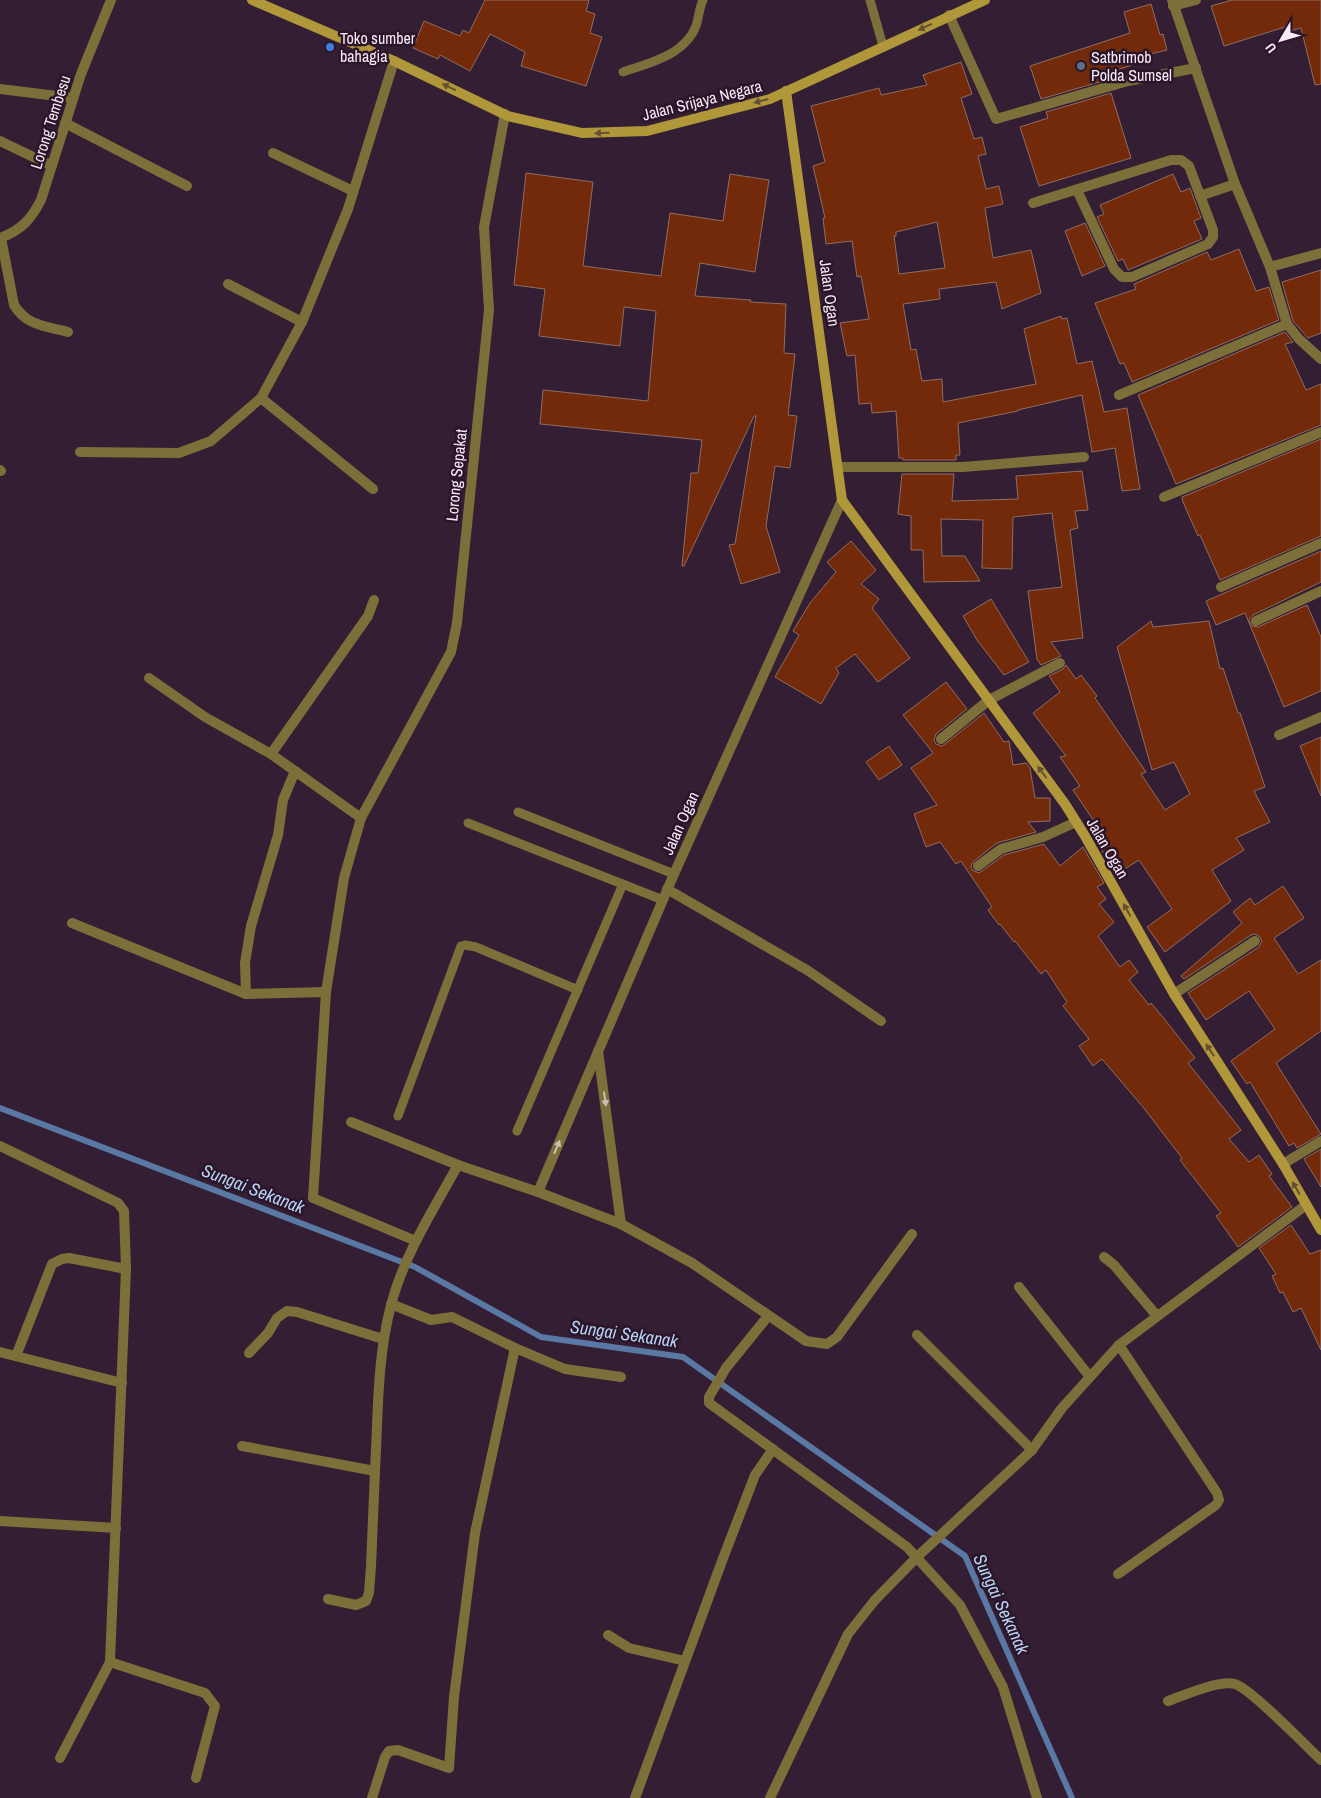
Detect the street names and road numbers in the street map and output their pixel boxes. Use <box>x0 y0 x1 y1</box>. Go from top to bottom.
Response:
street label: Lorong Tembesu <box>24 72 76 172</box>
street label: Jalan Srijaya Negara <box>640 74 765 125</box>
street label: Jalan Ogan <box>814 258 846 328</box>
street label: Lorong Sepakat <box>440 427 472 522</box>
street label: Jalan Ogan <box>656 788 704 858</box>
street label: Jalan Ogan <box>1082 813 1134 883</box>

